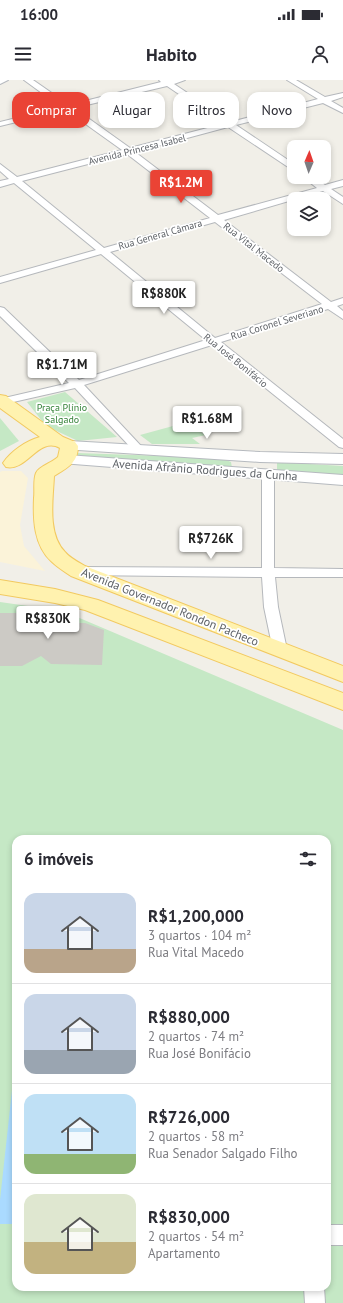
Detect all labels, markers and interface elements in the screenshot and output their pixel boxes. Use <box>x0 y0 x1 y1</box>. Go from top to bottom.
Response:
text: 16:00 <box>20 5 58 24</box>
icon: menu <box>12 43 34 65</box>
text: Habito <box>146 43 197 66</box>
icon: person <box>309 43 331 65</box>
chip: Comprar <box>12 92 90 128</box>
chip: Alugar <box>98 92 165 128</box>
chip: Filtros <box>173 92 239 128</box>
chip: Novo <box>247 92 306 128</box>
street label: Avenida Princesa Isabel <box>87 131 187 168</box>
north arrow <box>287 140 331 184</box>
map controls <box>287 140 331 236</box>
pin: R$1.2M <box>148 170 214 204</box>
text: R$1.2M <box>159 174 203 191</box>
button: layers <box>287 192 331 236</box>
street label: Rua General Câmara <box>117 216 204 253</box>
street label: Rua Vital Macedo <box>221 220 287 275</box>
pin: R$880K <box>131 281 197 315</box>
text: R$880K <box>141 285 187 302</box>
street label: Rua Coronel Severiano <box>229 302 325 343</box>
street label: Rua José Bonifácio <box>201 330 271 390</box>
pin: R$1.71M <box>25 352 99 386</box>
text: R$1.71M <box>37 356 87 373</box>
park label: Praça Plínio Salgado <box>37 401 87 426</box>
pin: R$1.68M <box>170 406 244 440</box>
text: R$1.68M <box>182 410 232 427</box>
street label: Avenida Afrânio Rodrigues da Cunha <box>112 456 298 483</box>
pin: R$726K <box>178 526 244 560</box>
text: R$726K <box>188 530 234 547</box>
street label: Avenida Governador Rondon Pacheco <box>79 564 261 649</box>
pin: R$830K <box>15 606 81 640</box>
text: R$830K <box>25 610 71 627</box>
text: 6 imóveis <box>24 848 94 870</box>
icon: filters <box>297 848 319 870</box>
text: R$1,200,000 <box>148 905 244 927</box>
icon: home <box>56 909 104 957</box>
text: 3 quartos · 104 m² <box>148 927 251 944</box>
text: Rua Vital Macedo <box>148 944 244 961</box>
text: R$880,000 <box>148 1006 230 1028</box>
icon: home <box>56 1010 104 1058</box>
text: 2 quartos · 74 m² <box>148 1028 244 1045</box>
text: Rua José Bonifácio <box>148 1045 251 1062</box>
text: R$726,000 <box>148 1106 230 1128</box>
icon: home <box>56 1110 104 1158</box>
text: 2 quartos · 58 m² <box>148 1128 244 1145</box>
text: Rua Senador Salgado Filho <box>148 1145 298 1162</box>
text: R$830,000 <box>148 1206 230 1228</box>
icon: home <box>56 1210 104 1258</box>
text: 2 quartos · 54 m² <box>148 1228 244 1245</box>
text: Apartamento <box>148 1245 220 1262</box>

